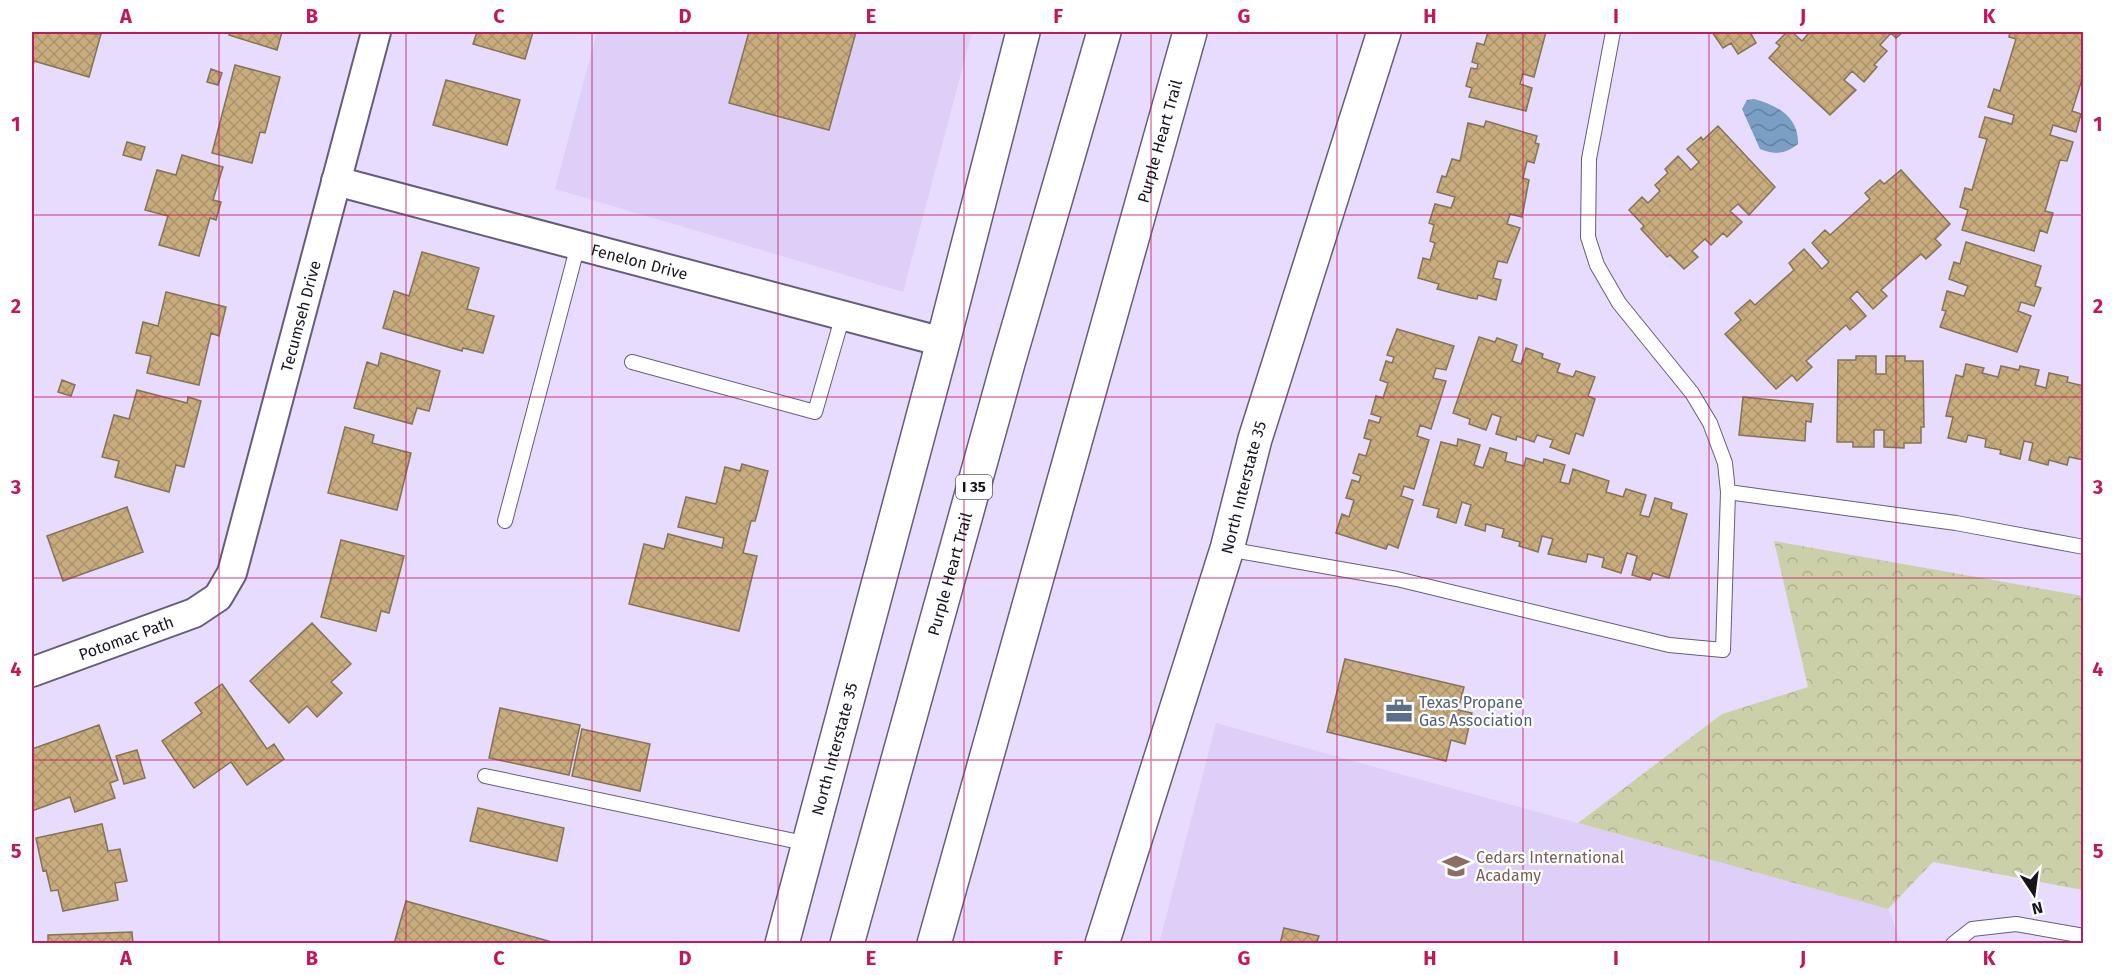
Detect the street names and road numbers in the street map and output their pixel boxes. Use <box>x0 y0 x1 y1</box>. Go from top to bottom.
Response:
street label: Purple Heart Trail <box>1134 77 1186 205</box>
street label: Fenelon Drive <box>589 240 690 284</box>
street label: Tecumseh Drive <box>277 259 325 374</box>
street label: North Interstate 35 <box>1217 419 1270 556</box>
road number: I 35 <box>956 475 992 499</box>
street label: Purple Heart Trail <box>924 510 976 638</box>
street label: Potomac Path <box>76 612 176 664</box>
street label: North Interstate 35 <box>808 681 862 817</box>

